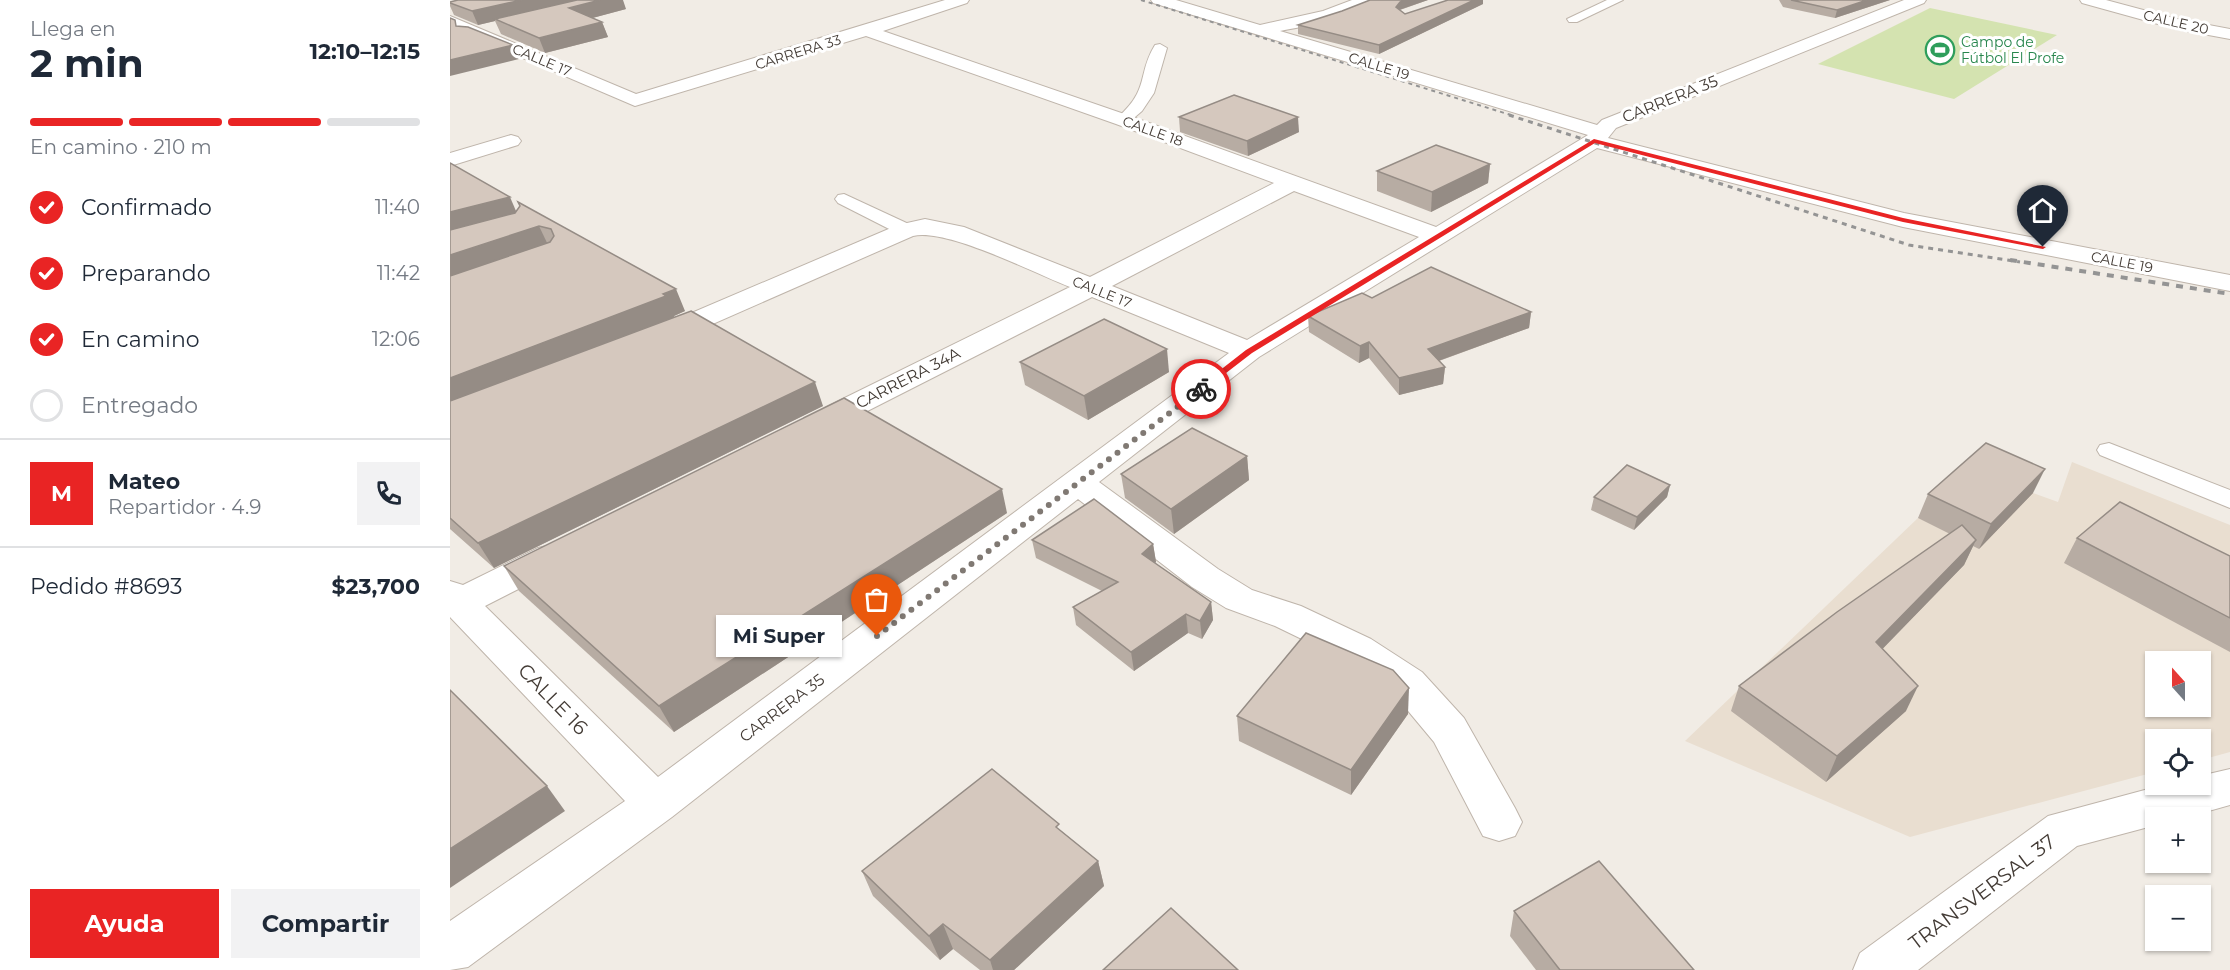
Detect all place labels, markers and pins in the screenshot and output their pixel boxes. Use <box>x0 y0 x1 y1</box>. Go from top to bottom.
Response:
place label: Campo de Fútbol El Profe <box>1961 33 2064 67</box>
sports icon: Campo de Fútbol El Profe <box>1924 34 1956 66</box>
pin <box>2017 185 2068 247</box>
pin <box>851 574 902 636</box>
callout: Mi Super <box>715 615 841 657</box>

